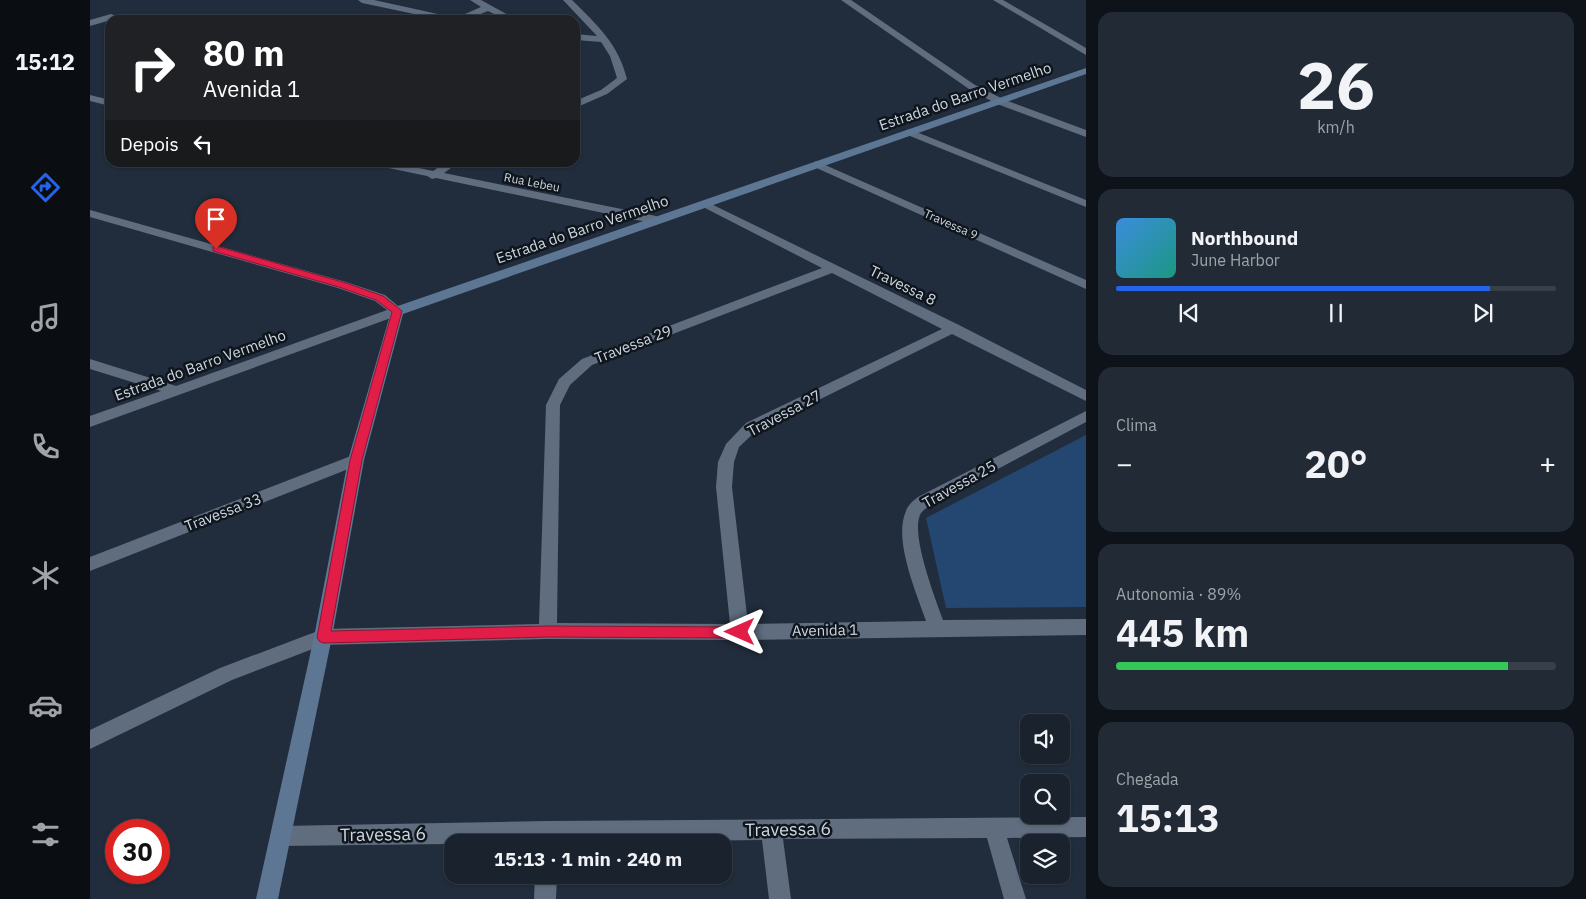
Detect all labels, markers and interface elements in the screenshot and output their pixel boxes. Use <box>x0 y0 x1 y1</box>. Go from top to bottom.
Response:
text: 80 m <box>203 30 285 76</box>
icon: right <box>120 35 185 100</box>
text: 26 <box>1297 42 1375 127</box>
text: 15:12 <box>15 47 75 76</box>
street label: Estrada do Barro Vermelho <box>876 58 1054 134</box>
text: Avenida 1 <box>203 74 300 103</box>
text: km/h <box>1317 117 1355 137</box>
icon: left <box>189 130 217 158</box>
text: Depois <box>120 132 179 156</box>
street label: Rua Lebeu <box>503 169 561 195</box>
icon: directions <box>28 170 63 205</box>
street label: Estrada do Barro Vermelho <box>493 191 671 267</box>
pin <box>195 198 237 249</box>
icon: arrive <box>202 205 230 233</box>
street label: Travessa 9 <box>922 205 980 243</box>
text: Northbound <box>1191 226 1298 250</box>
text: June Harbor <box>1191 250 1280 270</box>
street label: Travessa 8 <box>867 261 939 309</box>
icon: previous <box>1175 299 1203 327</box>
icon: pause <box>1322 299 1350 327</box>
icon: next <box>1469 299 1497 327</box>
icon: music <box>28 300 63 335</box>
street label: Travessa 29 <box>592 321 674 367</box>
street label: Estrada do Barro Vermelho <box>112 325 288 405</box>
street label: Travessa 27 <box>744 386 824 440</box>
text: Clima <box>1116 415 1157 435</box>
icon: phone <box>28 429 63 464</box>
text: 20° <box>1304 439 1368 488</box>
text: − <box>1116 445 1133 482</box>
text: + <box>1539 445 1556 482</box>
street label: Travessa 25 <box>919 456 999 512</box>
street label: Travessa 33 <box>182 489 264 535</box>
icon: climate <box>28 558 63 593</box>
text: Autonomia · 89% <box>1116 584 1241 604</box>
position arrow <box>713 605 765 657</box>
text: 445 km <box>1116 608 1249 657</box>
street label: Avenida 1 <box>792 620 858 640</box>
icon: car <box>28 688 63 723</box>
map controls <box>1020 714 1070 884</box>
button: sound <box>1020 714 1070 764</box>
text: Chegada <box>1116 769 1179 789</box>
button: search <box>1020 774 1070 824</box>
text: 15:13 <box>1116 793 1220 842</box>
icon: filters <box>28 817 63 852</box>
street label: Travessa 6 <box>745 817 831 841</box>
speed limit sign: 30 <box>105 819 170 884</box>
street label: Travessa 6 <box>340 822 426 846</box>
button: layers <box>1020 834 1070 884</box>
text: 15:13 · 1 min · 240 m <box>494 847 682 871</box>

